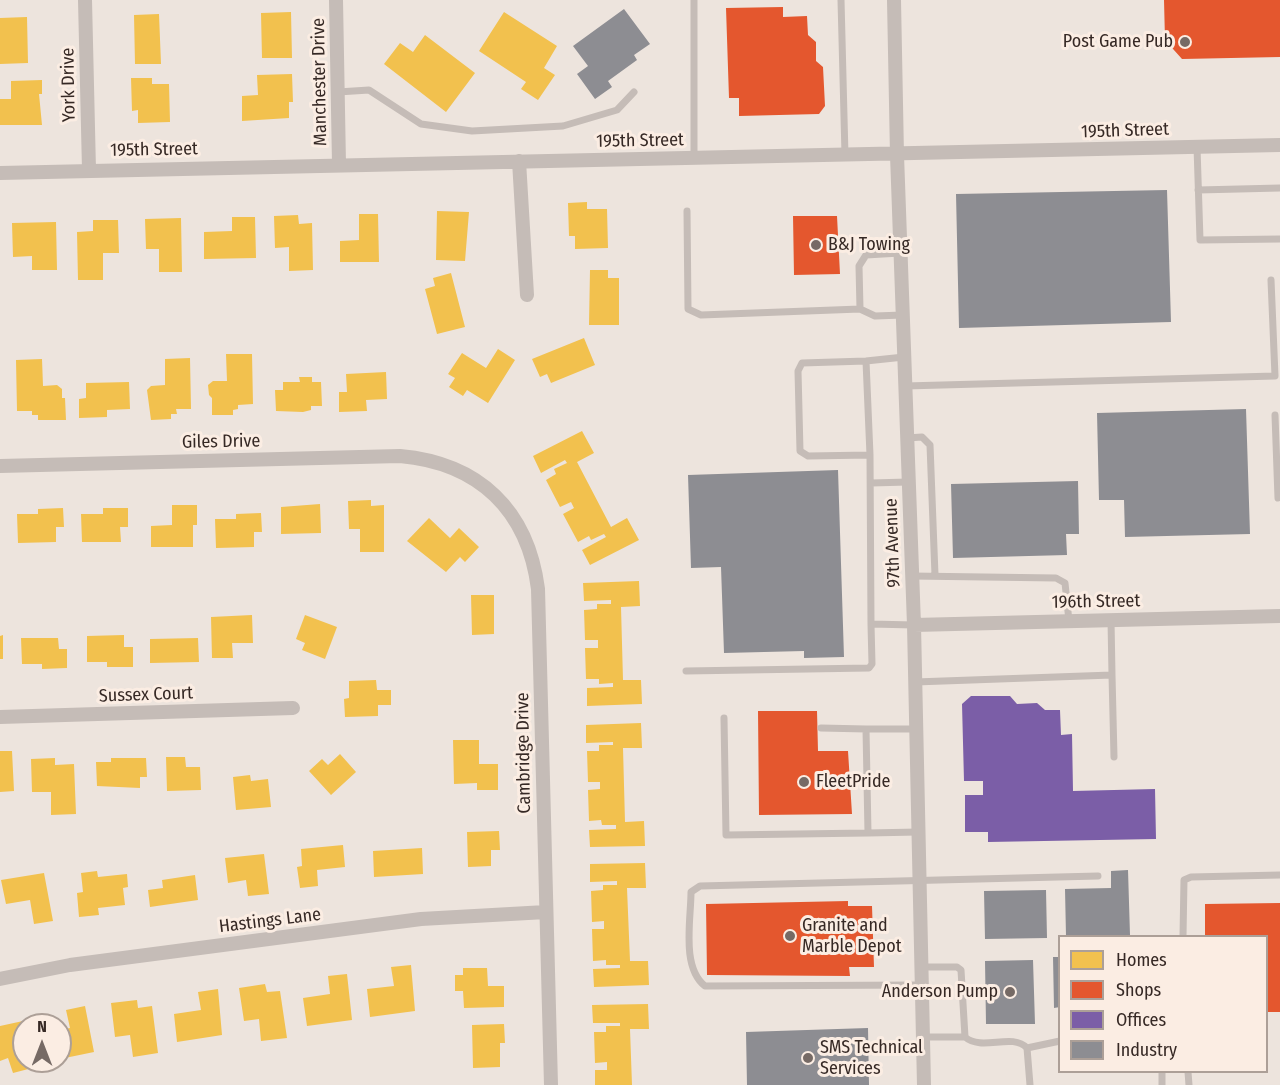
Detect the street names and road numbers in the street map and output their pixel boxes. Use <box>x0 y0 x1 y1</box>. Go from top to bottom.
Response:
street label: Manchester Drive <box>308 18 332 146</box>
street label: York Drive <box>58 48 80 122</box>
street label: 195th Street <box>1081 119 1169 143</box>
street label: 195th Street <box>596 129 684 153</box>
street label: 195th Street <box>110 138 198 162</box>
street label: Giles Drive <box>182 431 260 453</box>
street label: 97th Avenue <box>881 498 905 588</box>
street label: 196th Street <box>1052 590 1140 614</box>
street label: Sussex Court <box>99 683 193 707</box>
street label: Cambridge Drive <box>512 692 536 814</box>
street label: Hastings Lane <box>218 904 322 938</box>

